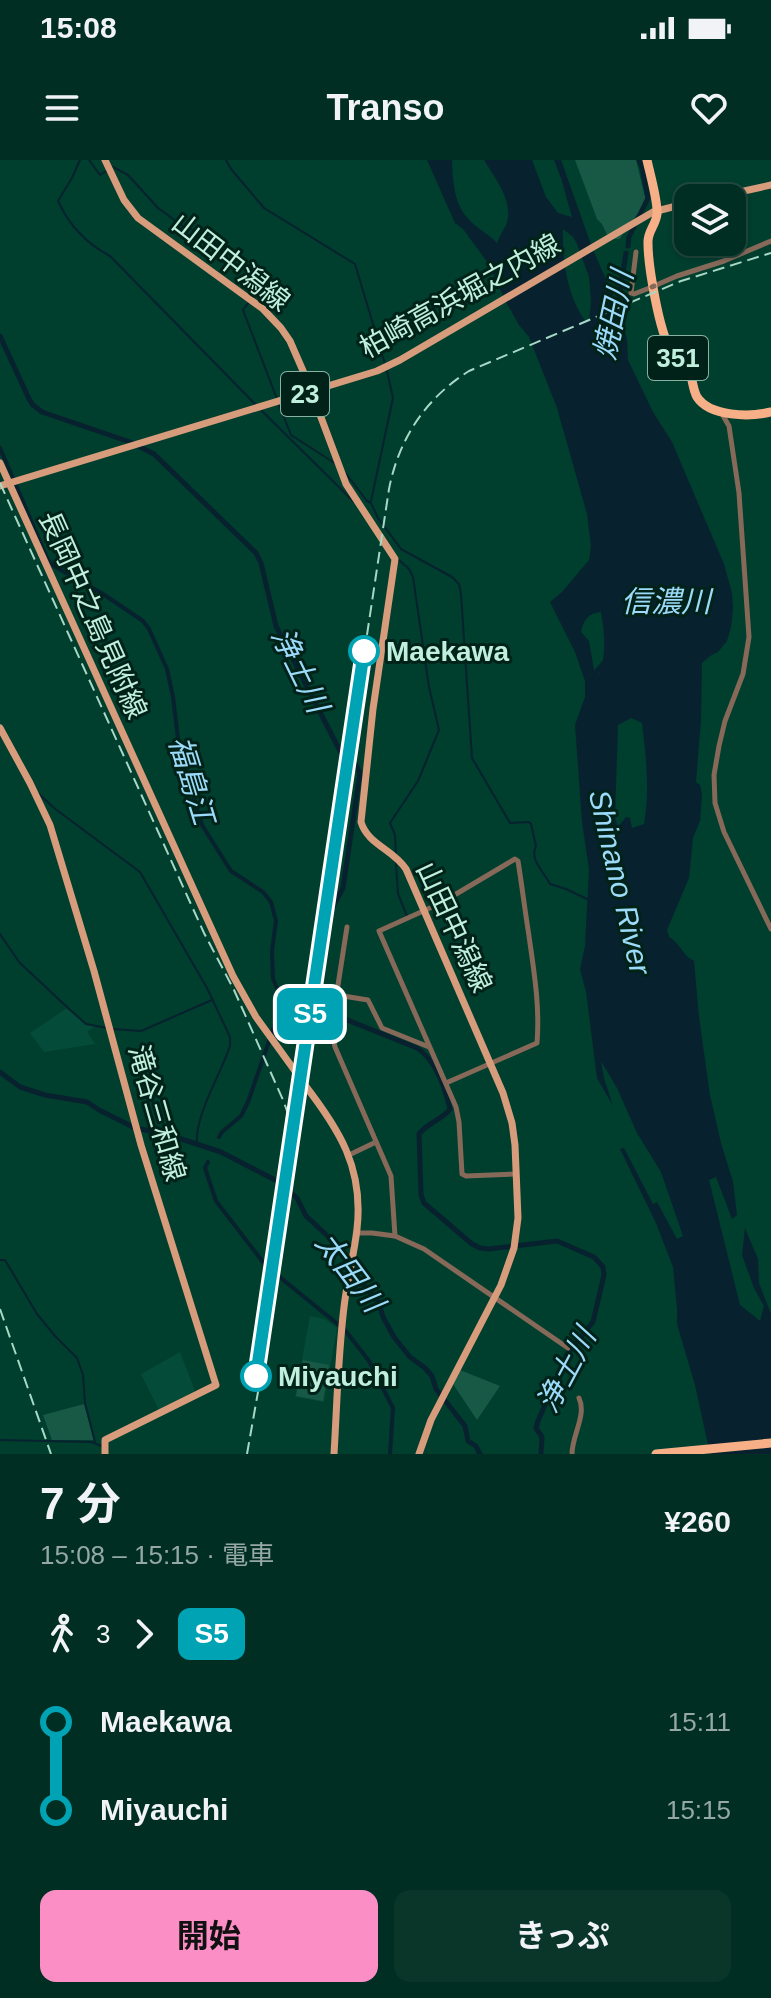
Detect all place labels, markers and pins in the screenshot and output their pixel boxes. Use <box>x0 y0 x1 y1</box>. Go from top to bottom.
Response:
marker: Maekawa <box>349 636 379 666</box>
place label: Maekawa <box>386 636 509 667</box>
marker: Miyauchi <box>241 1361 271 1391</box>
place label: Miyauchi <box>278 1361 398 1392</box>

